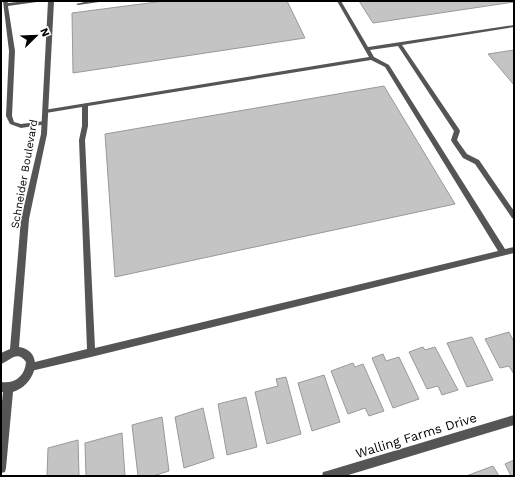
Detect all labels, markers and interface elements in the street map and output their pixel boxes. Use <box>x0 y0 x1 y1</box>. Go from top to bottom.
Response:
north arrow <box>16 16 56 56</box>
text: N <box>37 26 52 39</box>
street label: Schneider Boulevard <box>8 119 40 230</box>
street label: Walling Farms Drive <box>354 410 479 461</box>

